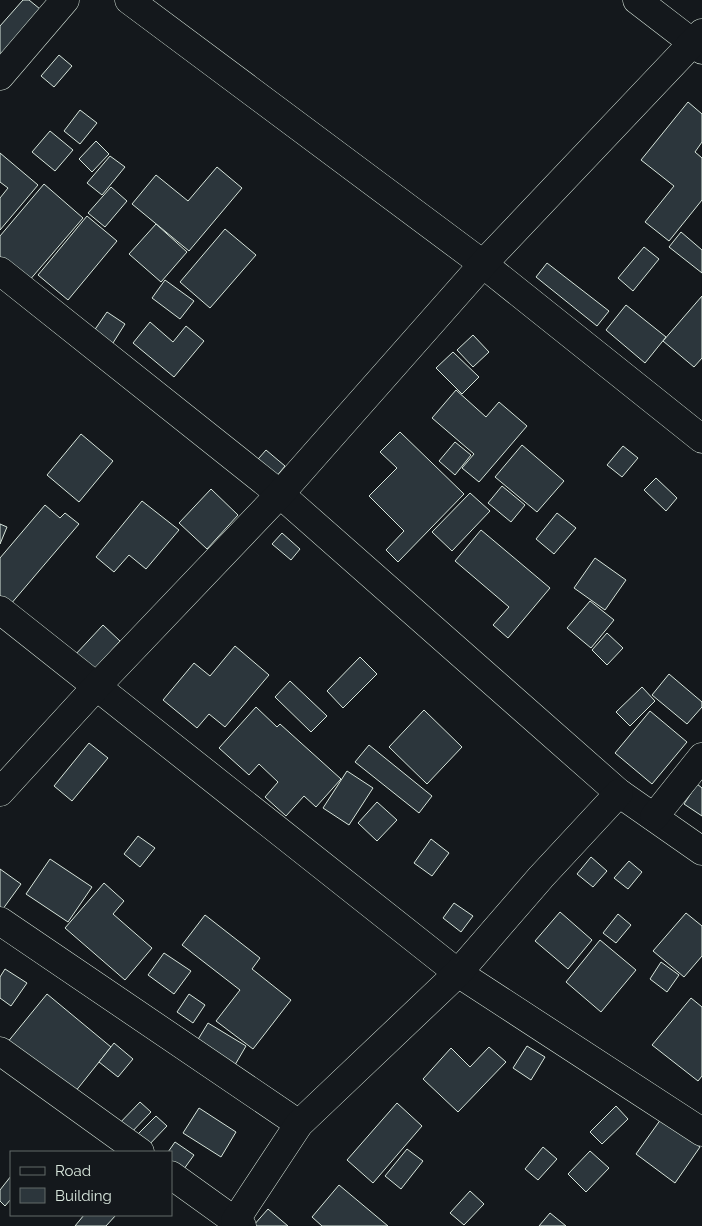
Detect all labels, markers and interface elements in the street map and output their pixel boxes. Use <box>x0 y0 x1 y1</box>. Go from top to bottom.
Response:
legend <box>10 1151 172 1216</box>
text: Road <box>55 1162 91 1180</box>
text: Building <box>55 1187 112 1205</box>

